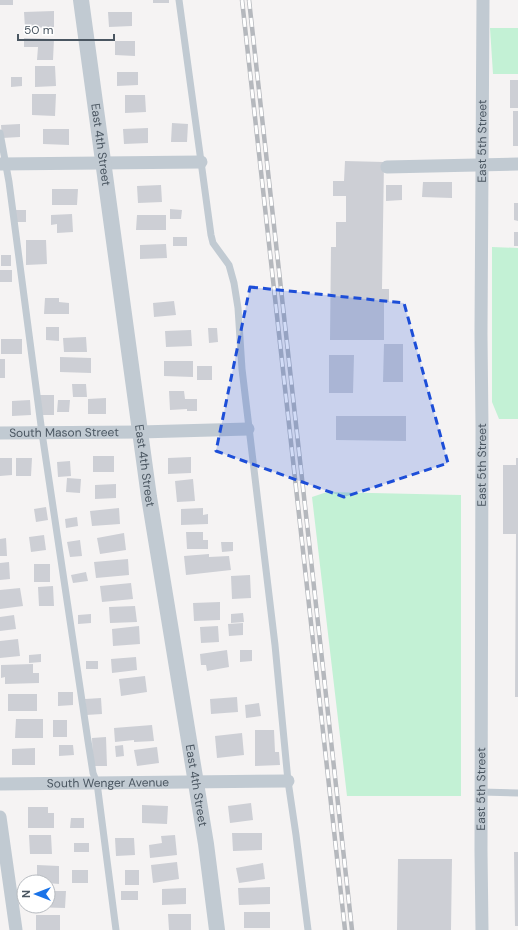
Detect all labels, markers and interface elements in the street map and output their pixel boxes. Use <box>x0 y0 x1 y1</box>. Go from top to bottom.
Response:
scale bar <box>18 16 114 42</box>
text: 50 m <box>24 22 53 38</box>
street label: East 5th Street <box>474 99 490 183</box>
street label: East 4th Street <box>87 102 114 187</box>
street label: East 4th Street <box>131 423 159 508</box>
street label: East 5th Street <box>474 423 490 507</box>
street label: South Mason Street <box>9 424 119 441</box>
street label: East 4th Street <box>182 743 211 828</box>
street label: East 5th Street <box>473 747 489 831</box>
street label: South Wenger Avenue <box>47 774 169 792</box>
north arrow <box>16 874 56 914</box>
text: N <box>19 890 33 898</box>

